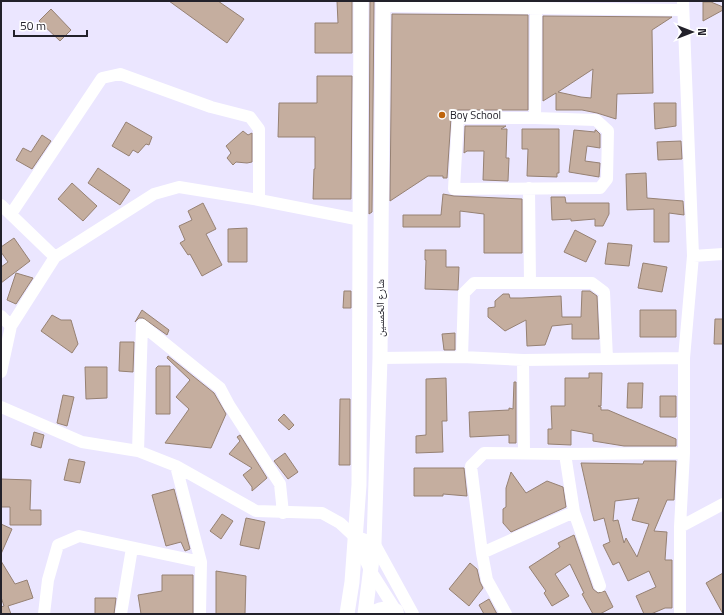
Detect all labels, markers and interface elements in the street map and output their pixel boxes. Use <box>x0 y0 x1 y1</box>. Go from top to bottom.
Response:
scale bar <box>14 12 87 38</box>
north arrow <box>672 12 712 52</box>
text: 50 m <box>20 16 46 35</box>
text: N <box>694 28 710 36</box>
place label: Boy School <box>450 107 501 123</box>
marker: Boy School <box>437 110 447 120</box>
street label: شارع الخمسين <box>372 279 388 337</box>

